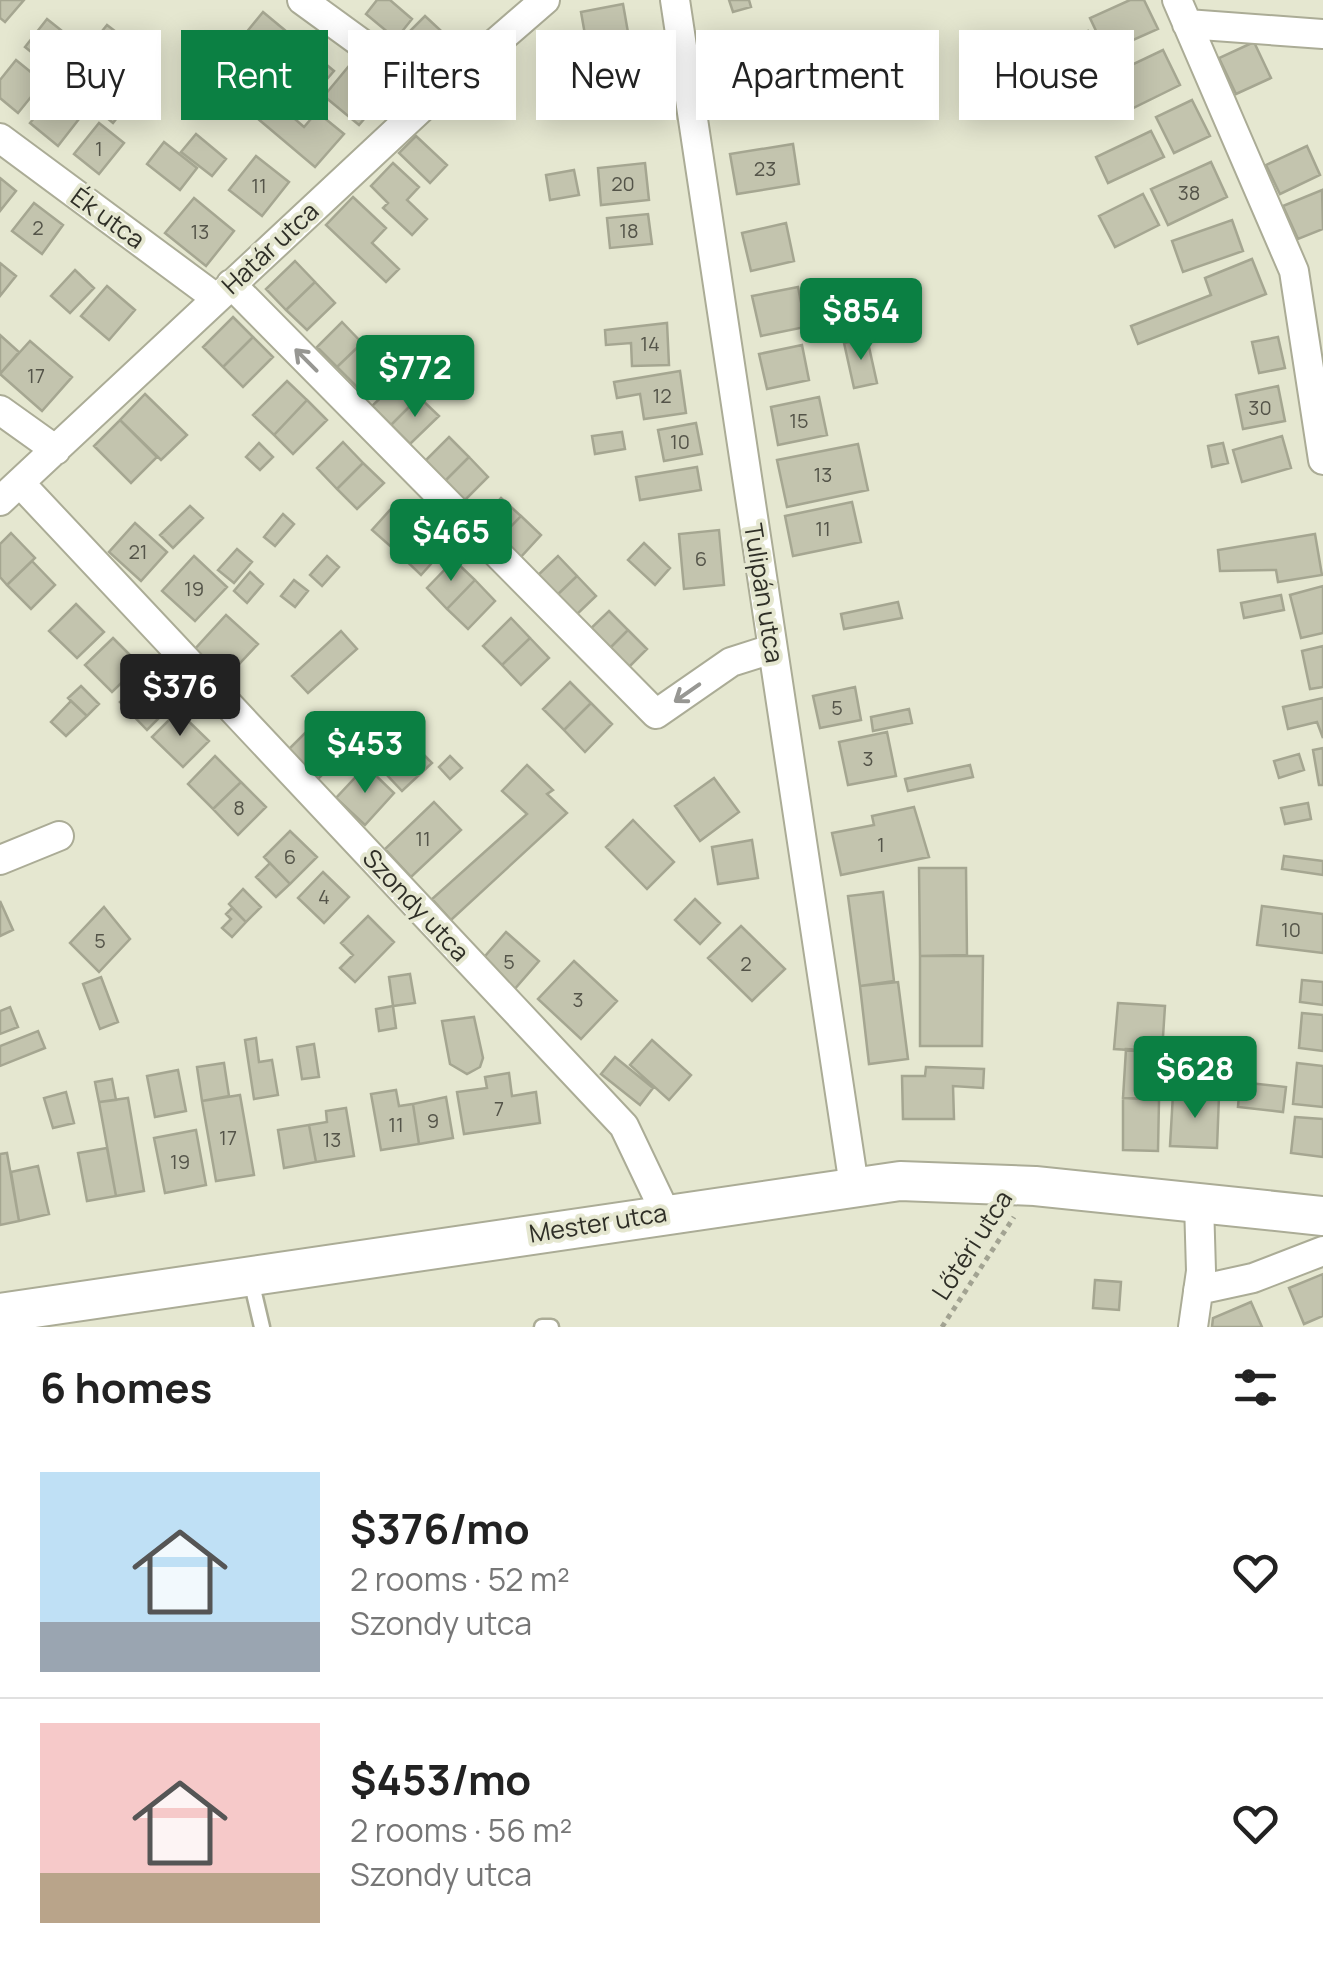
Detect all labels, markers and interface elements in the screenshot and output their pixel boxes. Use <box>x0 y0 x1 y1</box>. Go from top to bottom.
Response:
chip: Buy <box>30 30 161 120</box>
chip: Rent <box>181 30 328 120</box>
chip: Filters <box>348 30 516 120</box>
chip: New <box>536 30 676 120</box>
chip: Apartment <box>696 30 939 120</box>
chip: House <box>959 30 1134 120</box>
house number: 1 <box>95 135 103 162</box>
house number: 23 <box>754 155 776 182</box>
house number: 20 <box>611 170 635 197</box>
house number: 11 <box>251 172 267 199</box>
street label: Ék utca <box>64 179 152 256</box>
house number: 38 <box>1178 179 1200 206</box>
street label: Határ utca <box>214 194 326 302</box>
house number: 2 <box>32 214 44 241</box>
house number: 18 <box>619 217 639 244</box>
house number: 13 <box>191 218 209 245</box>
pin: $854 <box>802 278 920 363</box>
text: $854 <box>822 288 900 332</box>
house number: 14 <box>640 330 660 357</box>
pin: $772 <box>356 335 474 420</box>
text: $772 <box>378 345 452 389</box>
one-way arrow <box>295 348 319 372</box>
house number: 17 <box>27 362 45 389</box>
house number: 12 <box>652 382 672 409</box>
house number: 30 <box>1248 394 1272 421</box>
house number: 15 <box>789 407 809 434</box>
house number: 10 <box>670 428 690 455</box>
house number: 13 <box>814 461 832 488</box>
pin: $465 <box>392 499 510 584</box>
text: $465 <box>412 509 490 553</box>
house number: 11 <box>815 515 831 542</box>
street label: Tulipán utca <box>736 521 793 665</box>
house number: 21 <box>128 538 148 565</box>
house number: 6 <box>695 545 707 572</box>
house number: 19 <box>184 575 204 602</box>
pin: $376 <box>121 654 239 739</box>
text: $376 <box>142 664 218 708</box>
one-way arrow <box>673 682 701 703</box>
house number: 5 <box>831 694 843 721</box>
pin: $453 <box>306 711 424 796</box>
text: $453 <box>327 721 403 765</box>
house number: 3 <box>862 745 874 772</box>
house number: 8 <box>233 794 245 821</box>
house number: 11 <box>415 825 431 852</box>
house number: 1 <box>877 831 885 858</box>
street label: Szondy utca <box>355 841 478 969</box>
house number: 6 <box>284 843 296 870</box>
house number: 4 <box>318 883 330 910</box>
house number: 10 <box>1281 916 1301 943</box>
house number: 5 <box>94 927 106 954</box>
house number: 5 <box>503 948 515 975</box>
house number: 2 <box>740 950 752 977</box>
house number: 3 <box>572 986 584 1013</box>
pin: $628 <box>1136 1036 1254 1121</box>
text: $628 <box>1156 1046 1234 1090</box>
house number: 7 <box>494 1095 504 1122</box>
house number: 9 <box>427 1107 439 1134</box>
house number: 11 <box>388 1111 404 1138</box>
house number: 17 <box>219 1124 237 1151</box>
house number: 13 <box>323 1126 341 1153</box>
house number: 19 <box>170 1148 190 1175</box>
street label: Lőtéri utca <box>923 1183 1020 1306</box>
street label: Mester utca <box>527 1194 669 1251</box>
text: 6 homes <box>40 1358 212 1416</box>
icon: filters <box>1228 1360 1283 1415</box>
text: $376/mo <box>350 1499 530 1557</box>
icon: home <box>120 1512 240 1632</box>
icon: heart <box>1228 1545 1283 1600</box>
text: 2 rooms · 52 m² <box>350 1557 570 1601</box>
text: Szondy utca <box>350 1601 532 1645</box>
text: $453/mo <box>350 1750 531 1808</box>
icon: home <box>120 1763 240 1883</box>
icon: heart <box>1228 1796 1283 1851</box>
text: 2 rooms · 56 m² <box>350 1808 572 1852</box>
text: Szondy utca <box>350 1852 532 1896</box>

